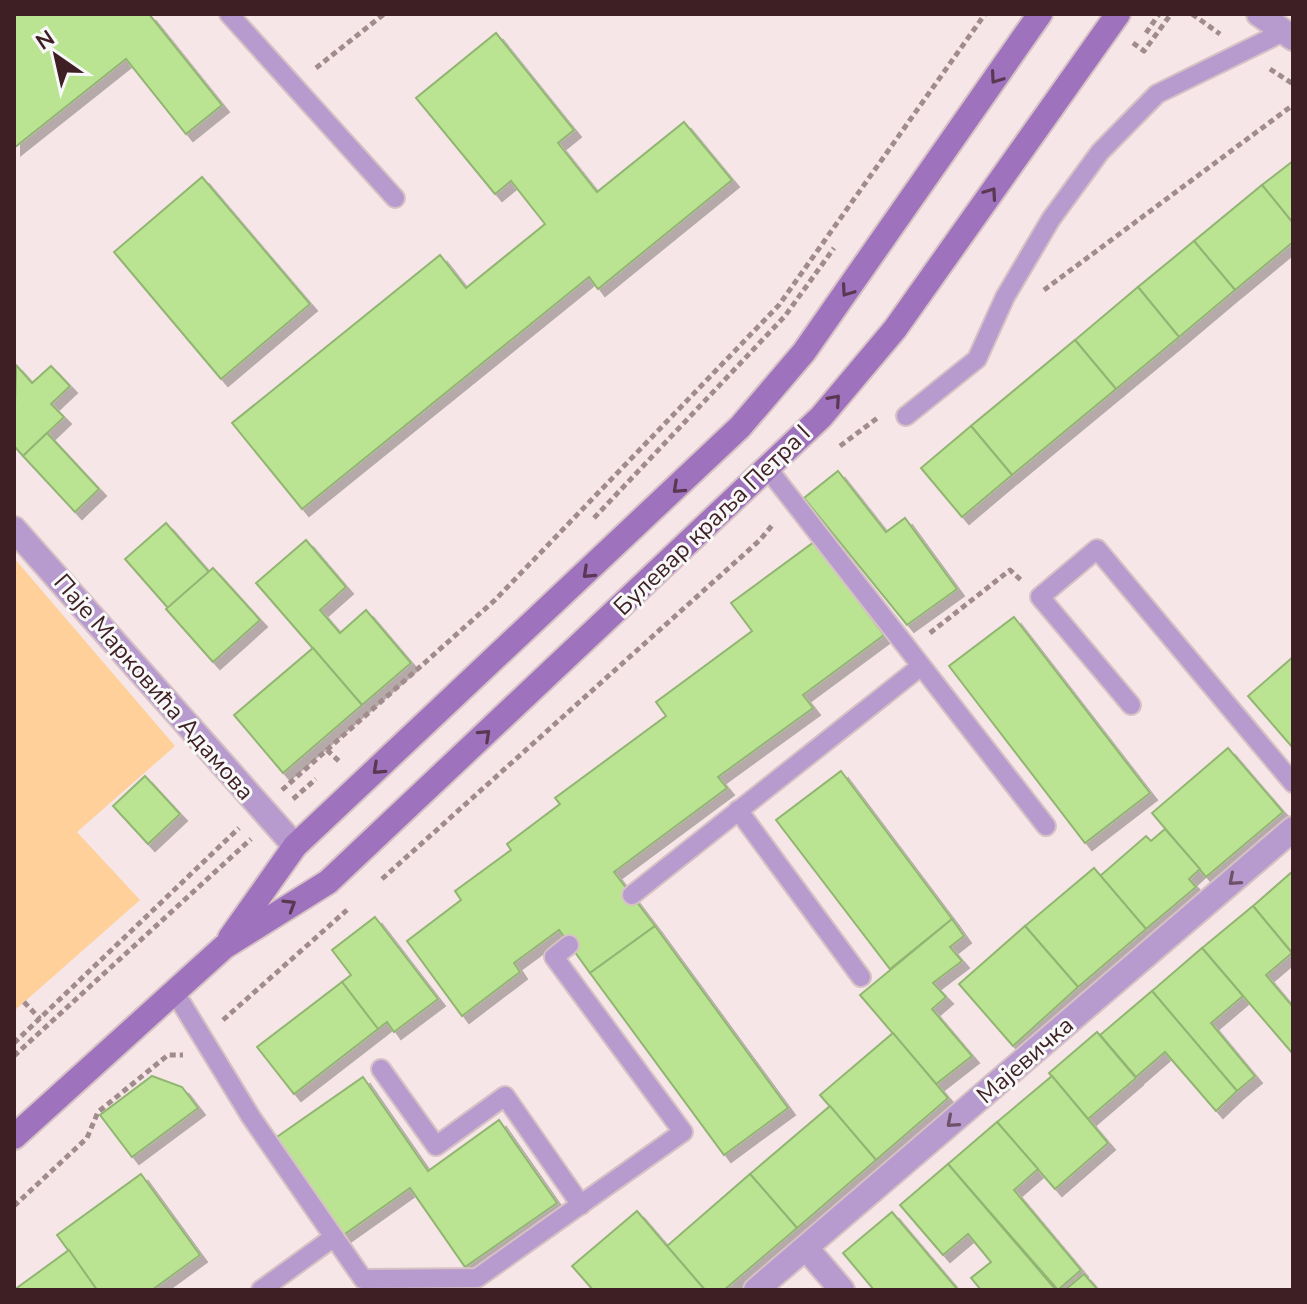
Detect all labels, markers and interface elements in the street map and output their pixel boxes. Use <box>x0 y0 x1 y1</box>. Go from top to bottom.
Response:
north arrow <box>16 16 96 96</box>
text: N <box>30 23 61 57</box>
one-way arrow <box>991 69 1006 83</box>
one-way arrow <box>981 187 996 201</box>
one-way arrow <box>842 283 857 297</box>
one-way arrow <box>825 395 840 410</box>
street label: Булевар краља Петра I <box>607 417 817 623</box>
one-way arrow <box>673 479 688 493</box>
one-way arrow <box>583 563 598 577</box>
street label: Паје Марковића Адамова <box>47 567 261 807</box>
one-way arrow <box>476 730 491 744</box>
one-way arrow <box>373 759 387 774</box>
one-way arrow <box>1228 870 1243 885</box>
one-way arrow <box>281 900 296 915</box>
street label: Мајевичка <box>970 1009 1080 1111</box>
one-way arrow <box>946 1113 961 1127</box>

